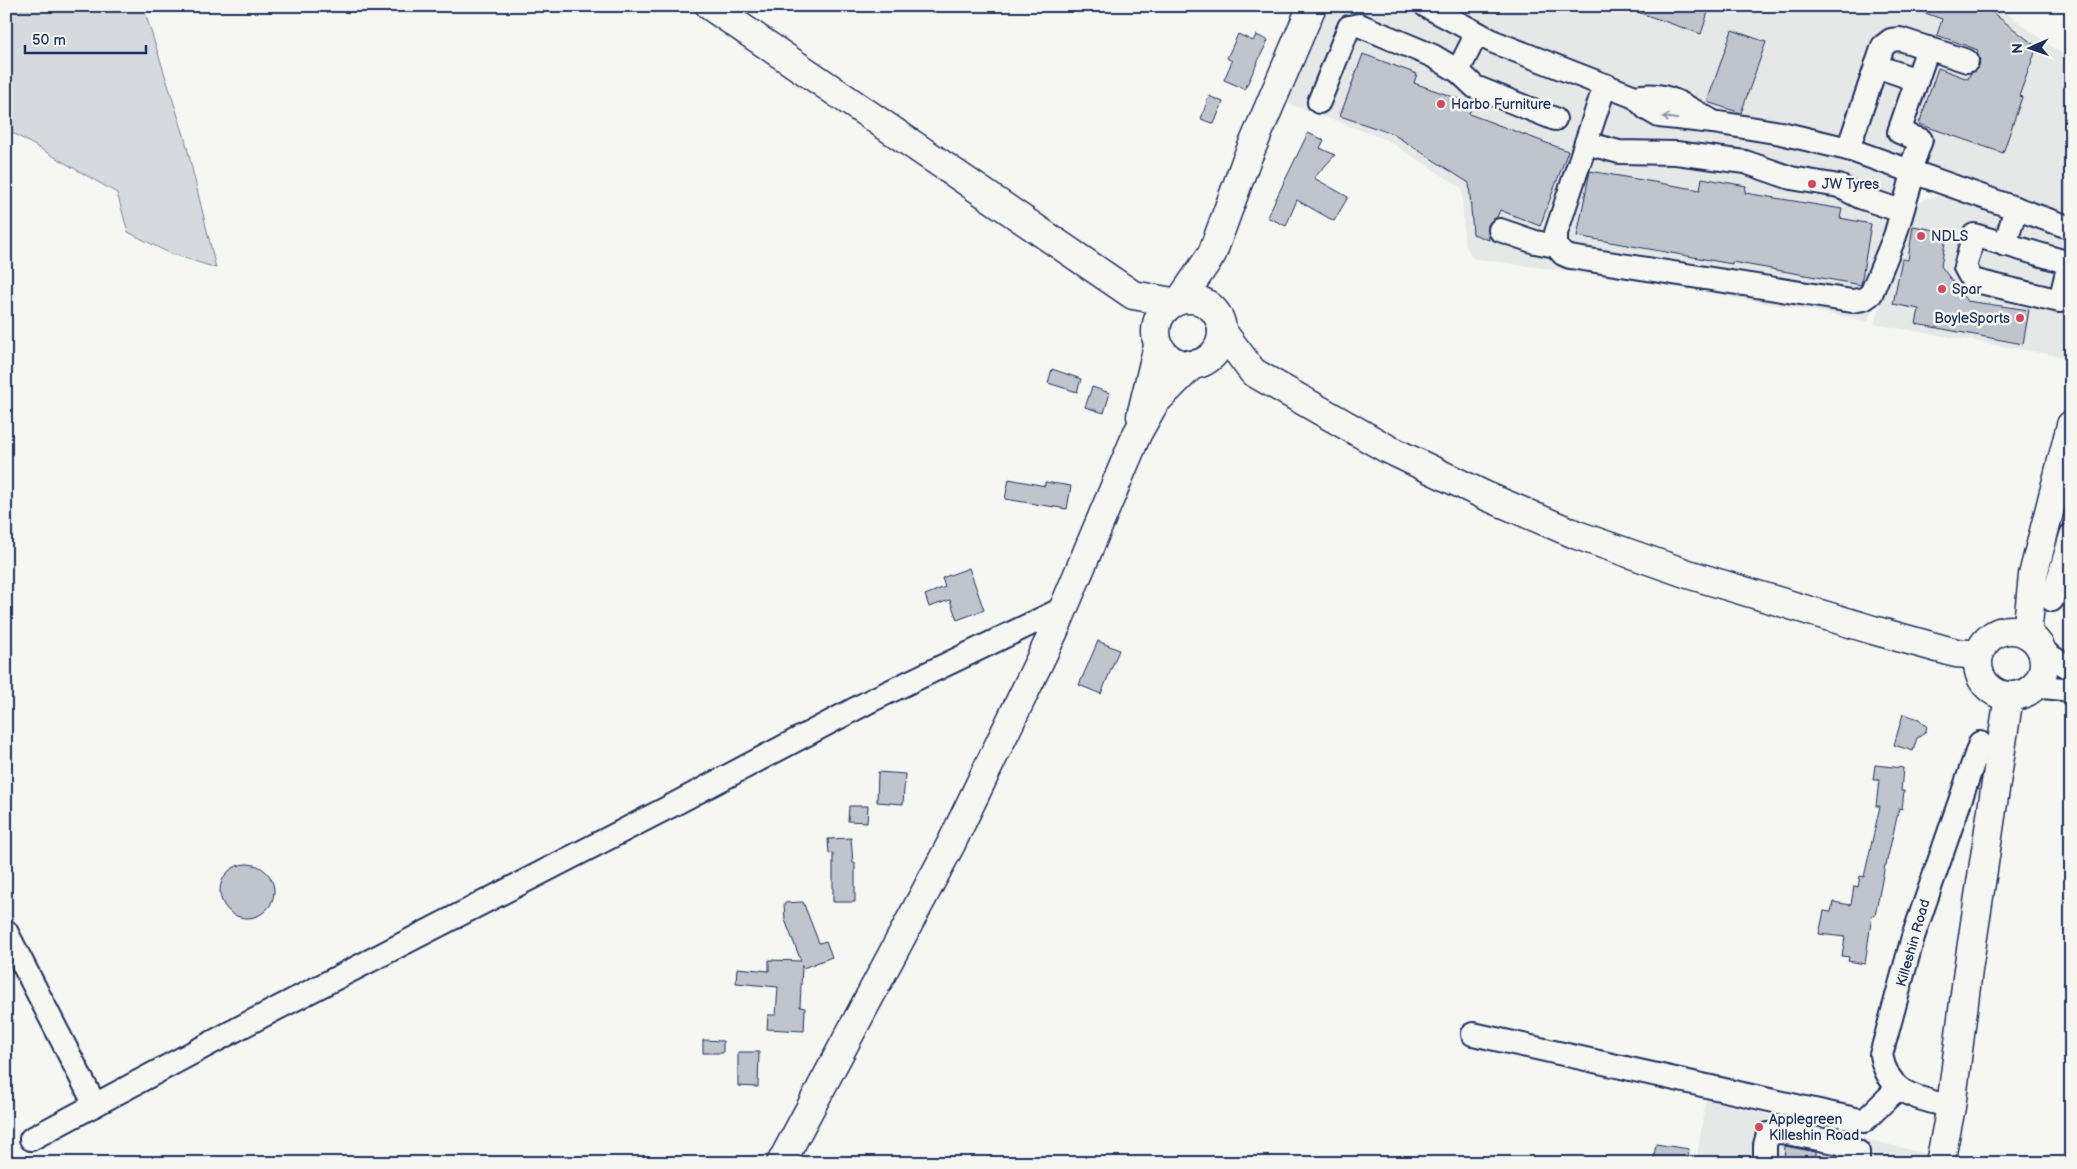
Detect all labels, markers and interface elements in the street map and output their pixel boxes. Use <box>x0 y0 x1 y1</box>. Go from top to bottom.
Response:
scale bar <box>25 22 146 54</box>
north arrow <box>2004 22 2054 72</box>
text: 50 m <box>32 31 66 50</box>
text: N <box>2009 43 2026 54</box>
place label: Harbo Furniture <box>1451 96 1551 113</box>
marker: Harbo Furniture <box>1435 98 1447 110</box>
one-way arrow <box>1662 113 1678 123</box>
place label: JW Tyres <box>1822 176 1879 193</box>
marker: JW Tyres <box>1806 178 1818 190</box>
place label: NDLS <box>1931 228 1968 245</box>
marker: NDLS <box>1915 230 1927 242</box>
place label: Spar <box>1952 281 1983 298</box>
marker: Spar <box>1936 283 1948 295</box>
place label: BoyleSports <box>1934 310 2010 327</box>
marker: BoyleSports <box>2014 312 2026 324</box>
street label: Killeshin Road <box>1892 897 1934 989</box>
place label: Applegreen Killeshin Road <box>1769 1111 1859 1144</box>
marker: Applegreen Killeshin Road <box>1753 1121 1765 1133</box>

